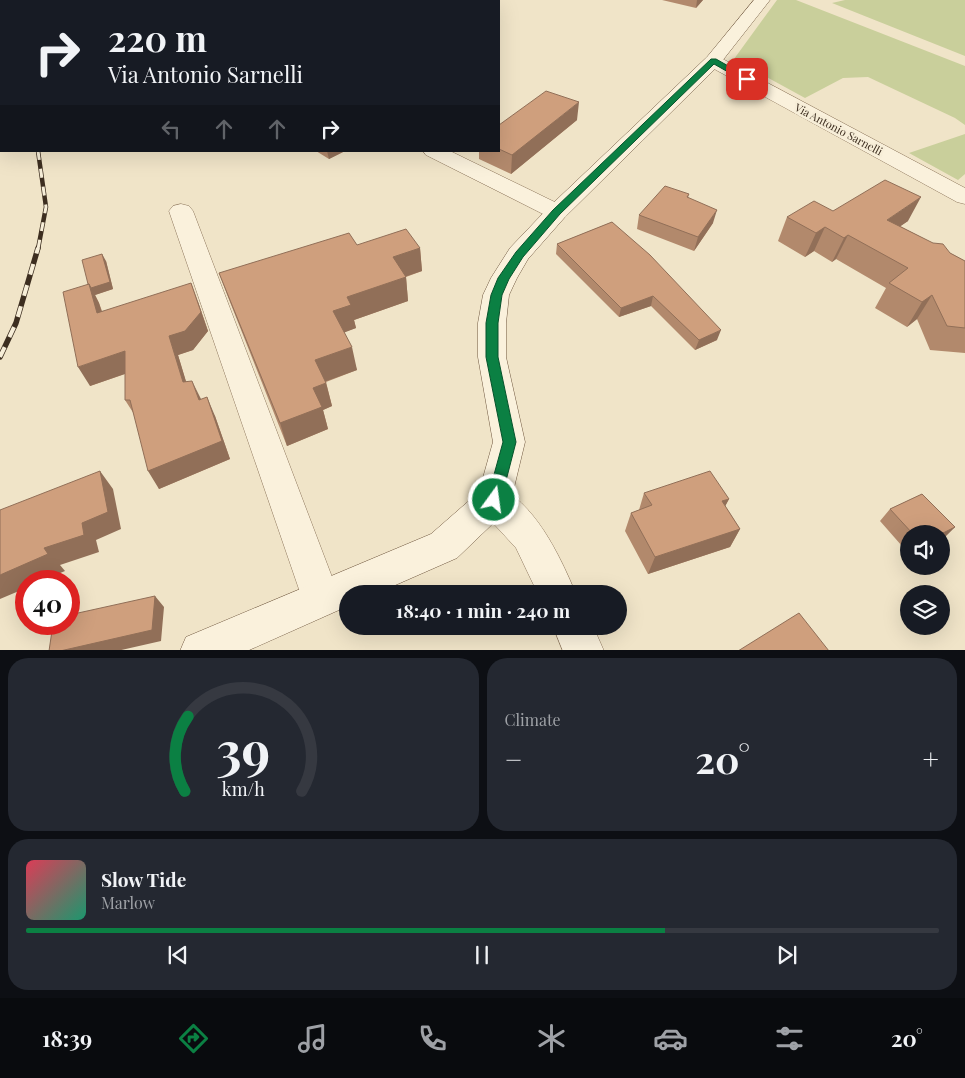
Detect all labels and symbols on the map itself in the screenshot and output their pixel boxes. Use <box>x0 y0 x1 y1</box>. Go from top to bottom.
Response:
pin <box>726 58 768 100</box>
street label: Via Antonio Sarnelli <box>792 99 886 159</box>
position arrow <box>467 473 519 525</box>
speed limit sign: 40 <box>15 570 80 635</box>

